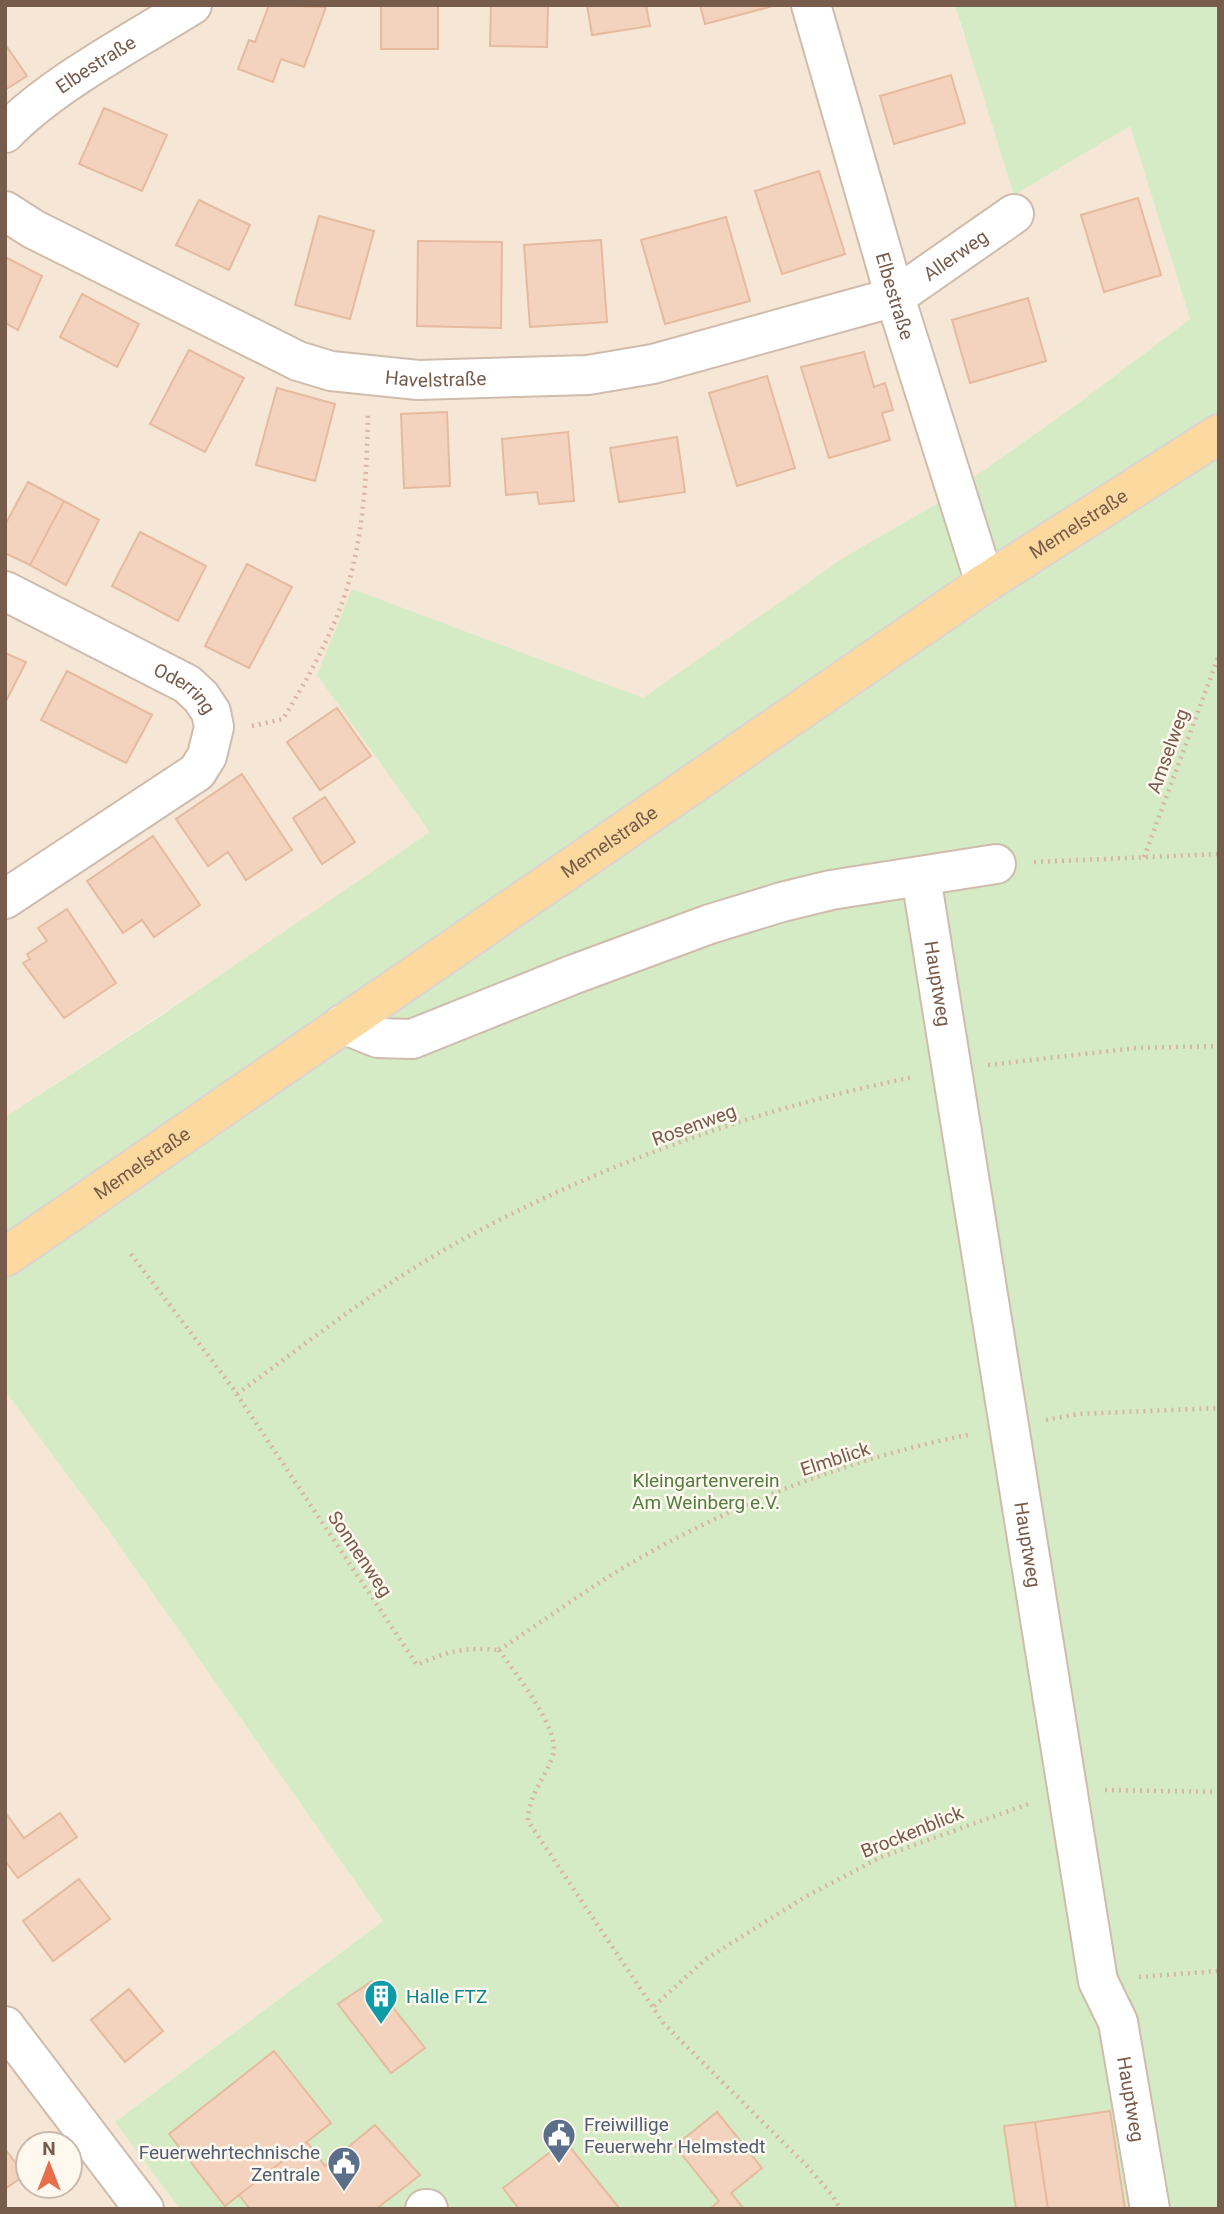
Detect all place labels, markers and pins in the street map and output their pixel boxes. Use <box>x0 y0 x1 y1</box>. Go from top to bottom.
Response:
building icon: Halle FTZ <box>362 1977 400 2026</box>
place label: Halle FTZ <box>406 1985 487 2008</box>
place label: Freiwillige Feuerwehr Helmstedt <box>584 2113 765 2158</box>
public building icon: Freiwillige Feuerwehr Helmstedt <box>540 2116 578 2165</box>
place label: Feuerwehrtechnische Zentrale <box>139 2141 320 2186</box>
public building icon: Feuerwehrtechnische Zentrale <box>325 2144 363 2193</box>

